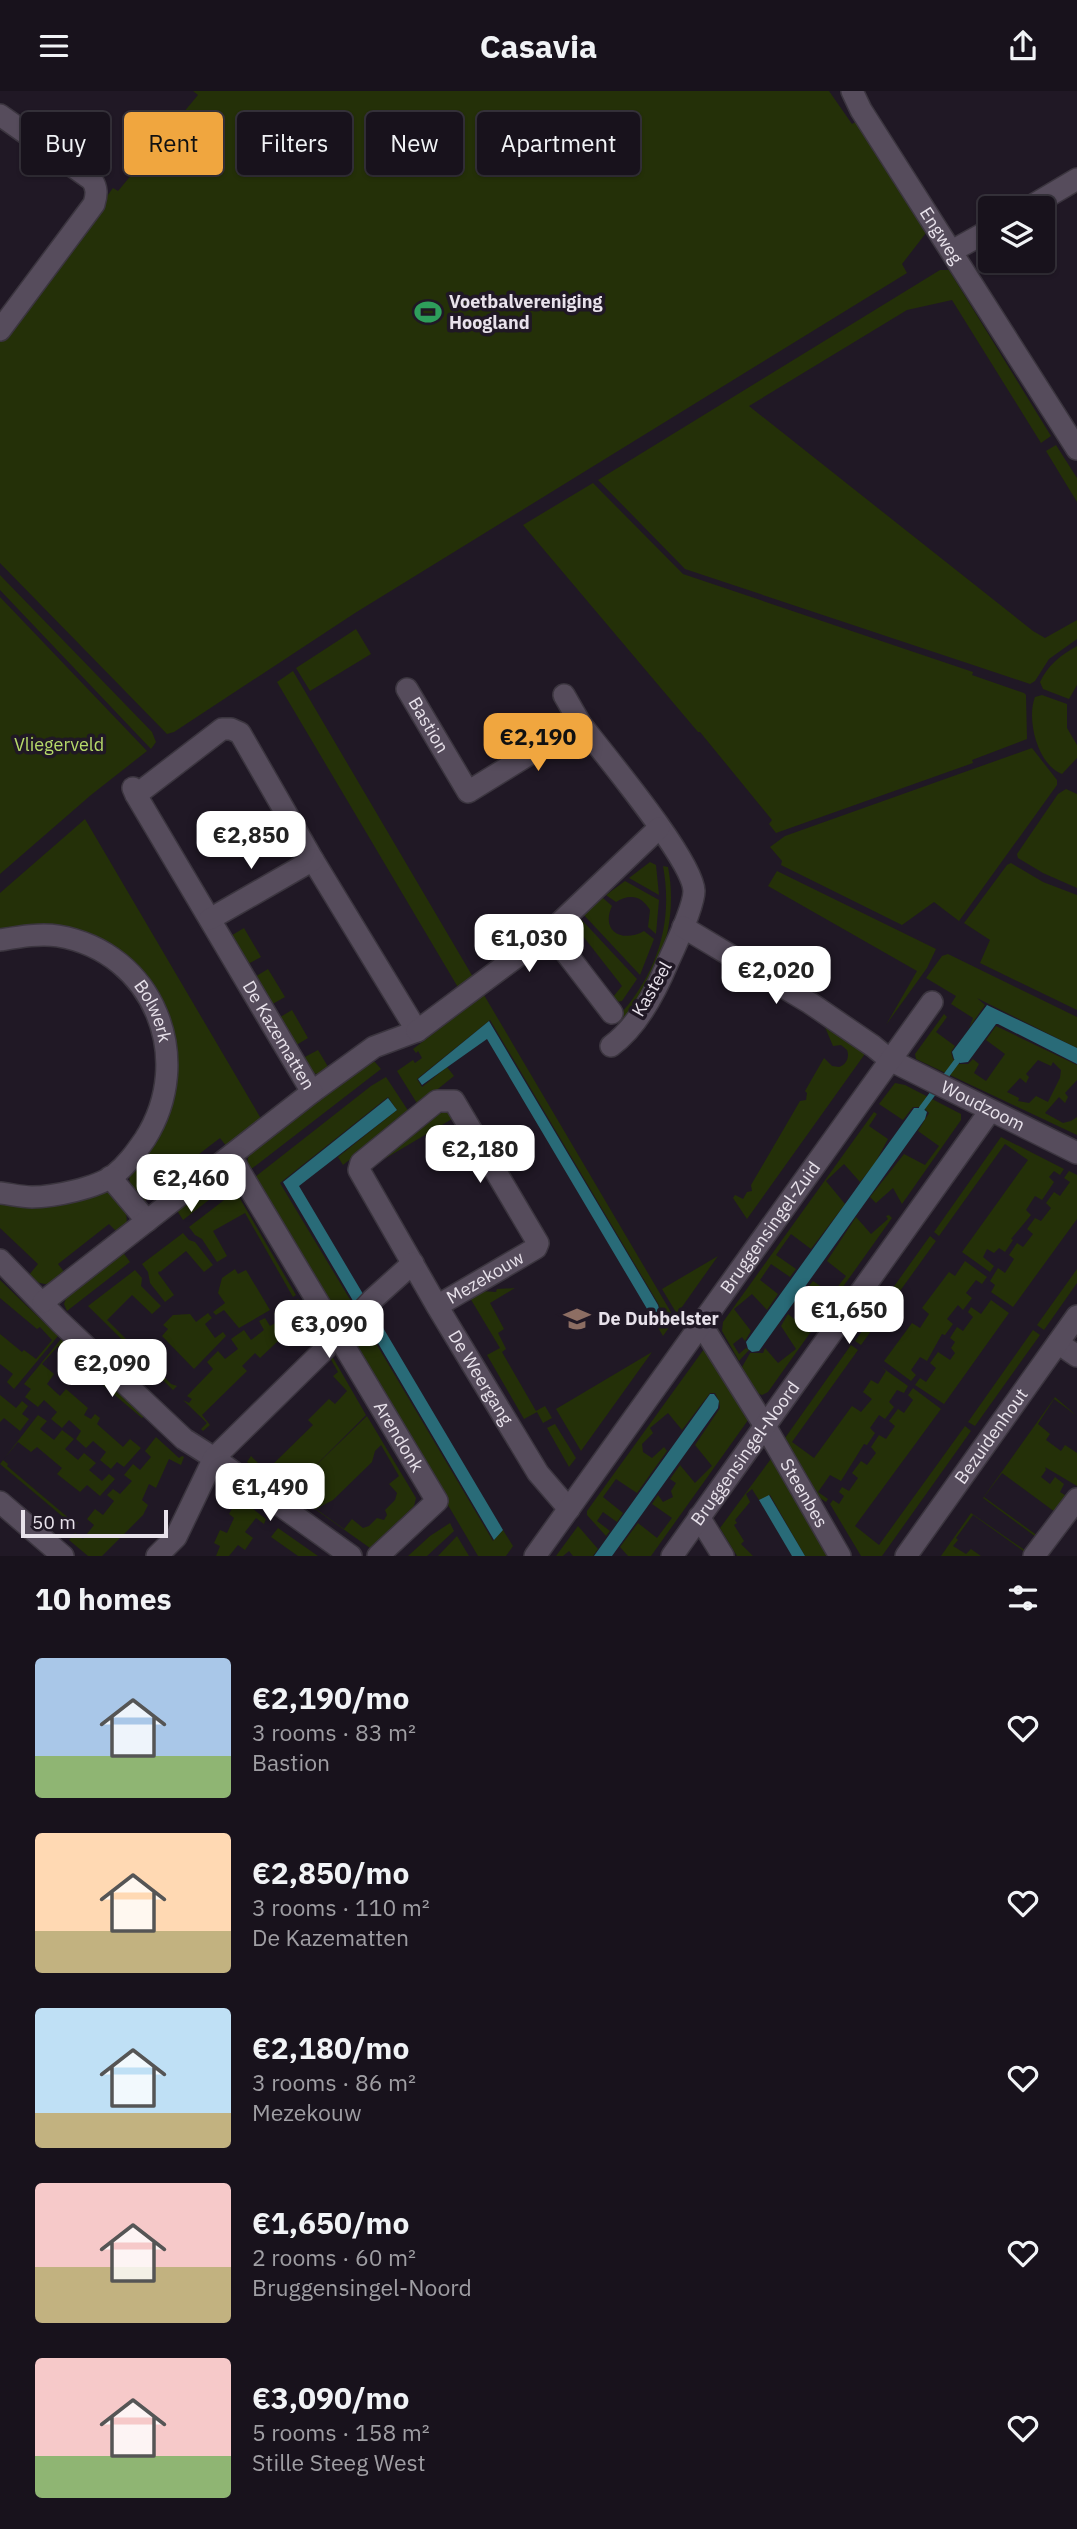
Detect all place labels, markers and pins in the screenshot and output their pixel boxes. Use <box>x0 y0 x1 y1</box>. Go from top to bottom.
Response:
place label: Voetbalvereniging Hoogland <box>449 290 602 334</box>
sports icon: Voetbalvereniging Hoogland <box>413 297 443 327</box>
pin: €2,190 <box>481 713 595 773</box>
pin: €2,850 <box>194 811 308 871</box>
pin: €1,030 <box>472 915 586 974</box>
pin: €2,020 <box>719 947 833 1006</box>
pin: €2,180 <box>423 1125 537 1185</box>
pin: €2,460 <box>134 1155 248 1214</box>
pin: €1,650 <box>792 1287 906 1346</box>
pin: €3,090 <box>272 1301 386 1360</box>
school or university icon: De Dubbelster <box>562 1304 592 1334</box>
place label: De Dubbelster <box>598 1307 719 1330</box>
pin: €2,090 <box>55 1339 169 1399</box>
pin: €1,490 <box>213 1463 327 1523</box>

